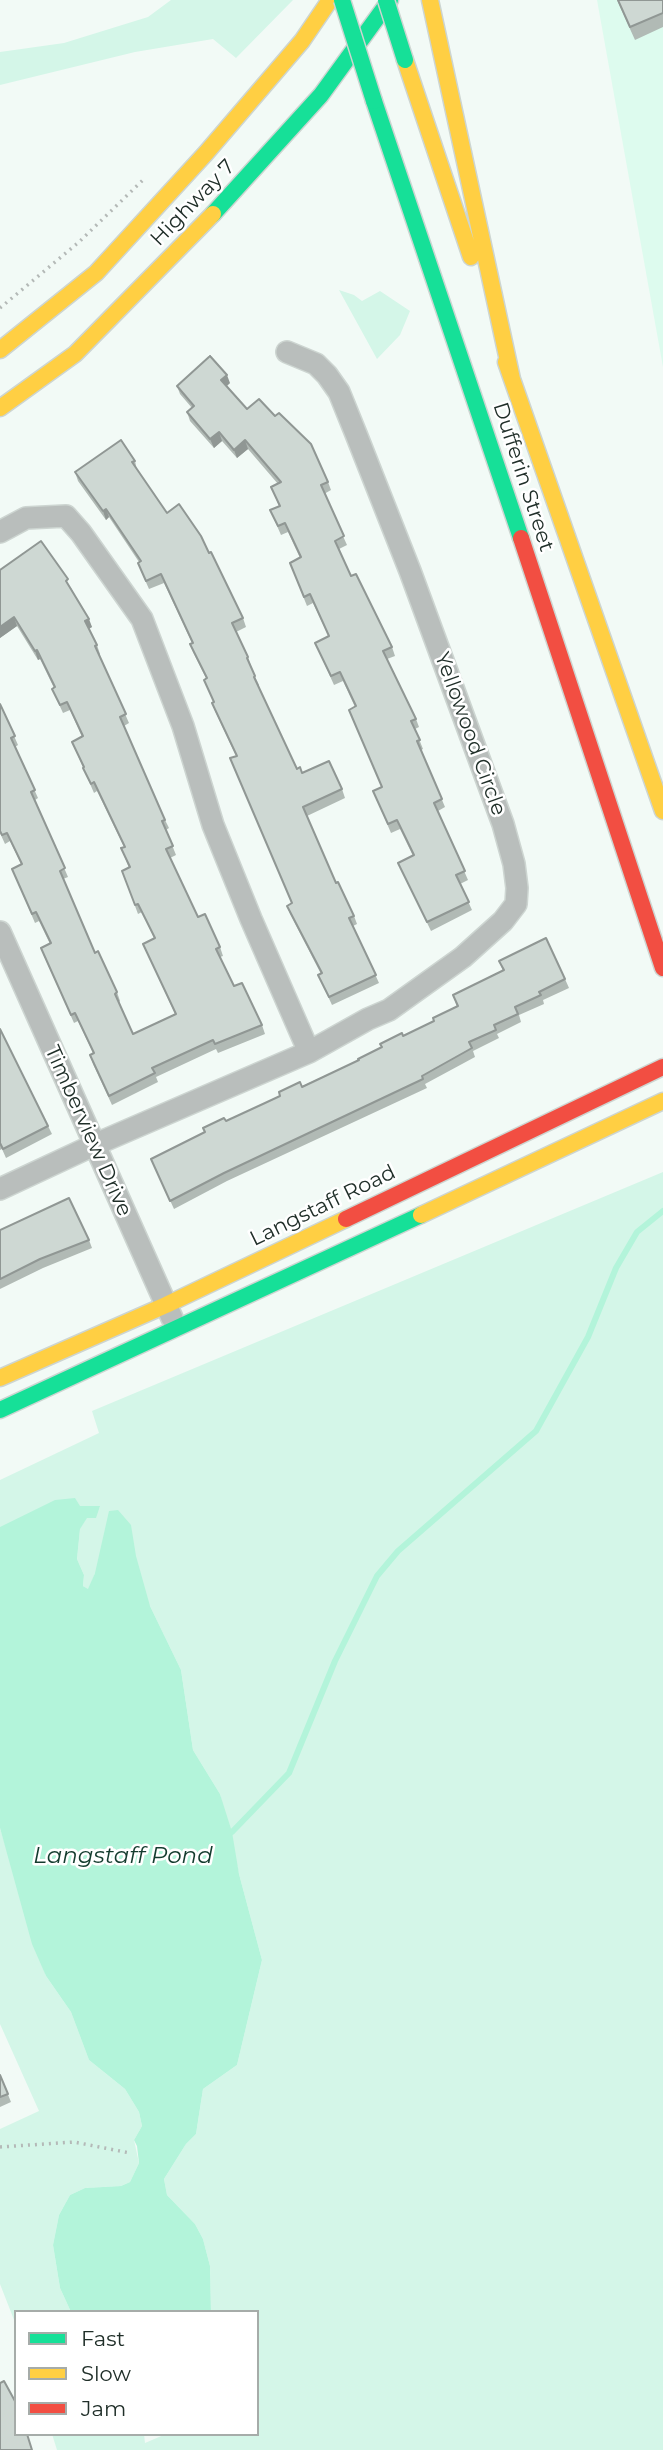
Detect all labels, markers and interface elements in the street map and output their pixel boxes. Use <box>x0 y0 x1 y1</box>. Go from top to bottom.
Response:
street label: Highway 7 <box>146 155 240 251</box>
street label: Dufferin Street <box>487 399 559 555</box>
street label: Yellowood Circle <box>429 649 511 819</box>
street label: Timberview Drive <box>39 1042 137 1220</box>
street label: Langstaff Road <box>246 1160 400 1252</box>
water label: Langstaff Pond <box>33 1842 213 1870</box>
legend <box>14 2310 259 2436</box>
text: Fast <box>81 2326 125 2351</box>
text: Slow <box>81 2361 131 2386</box>
text: Jam <box>81 2396 126 2421</box>

